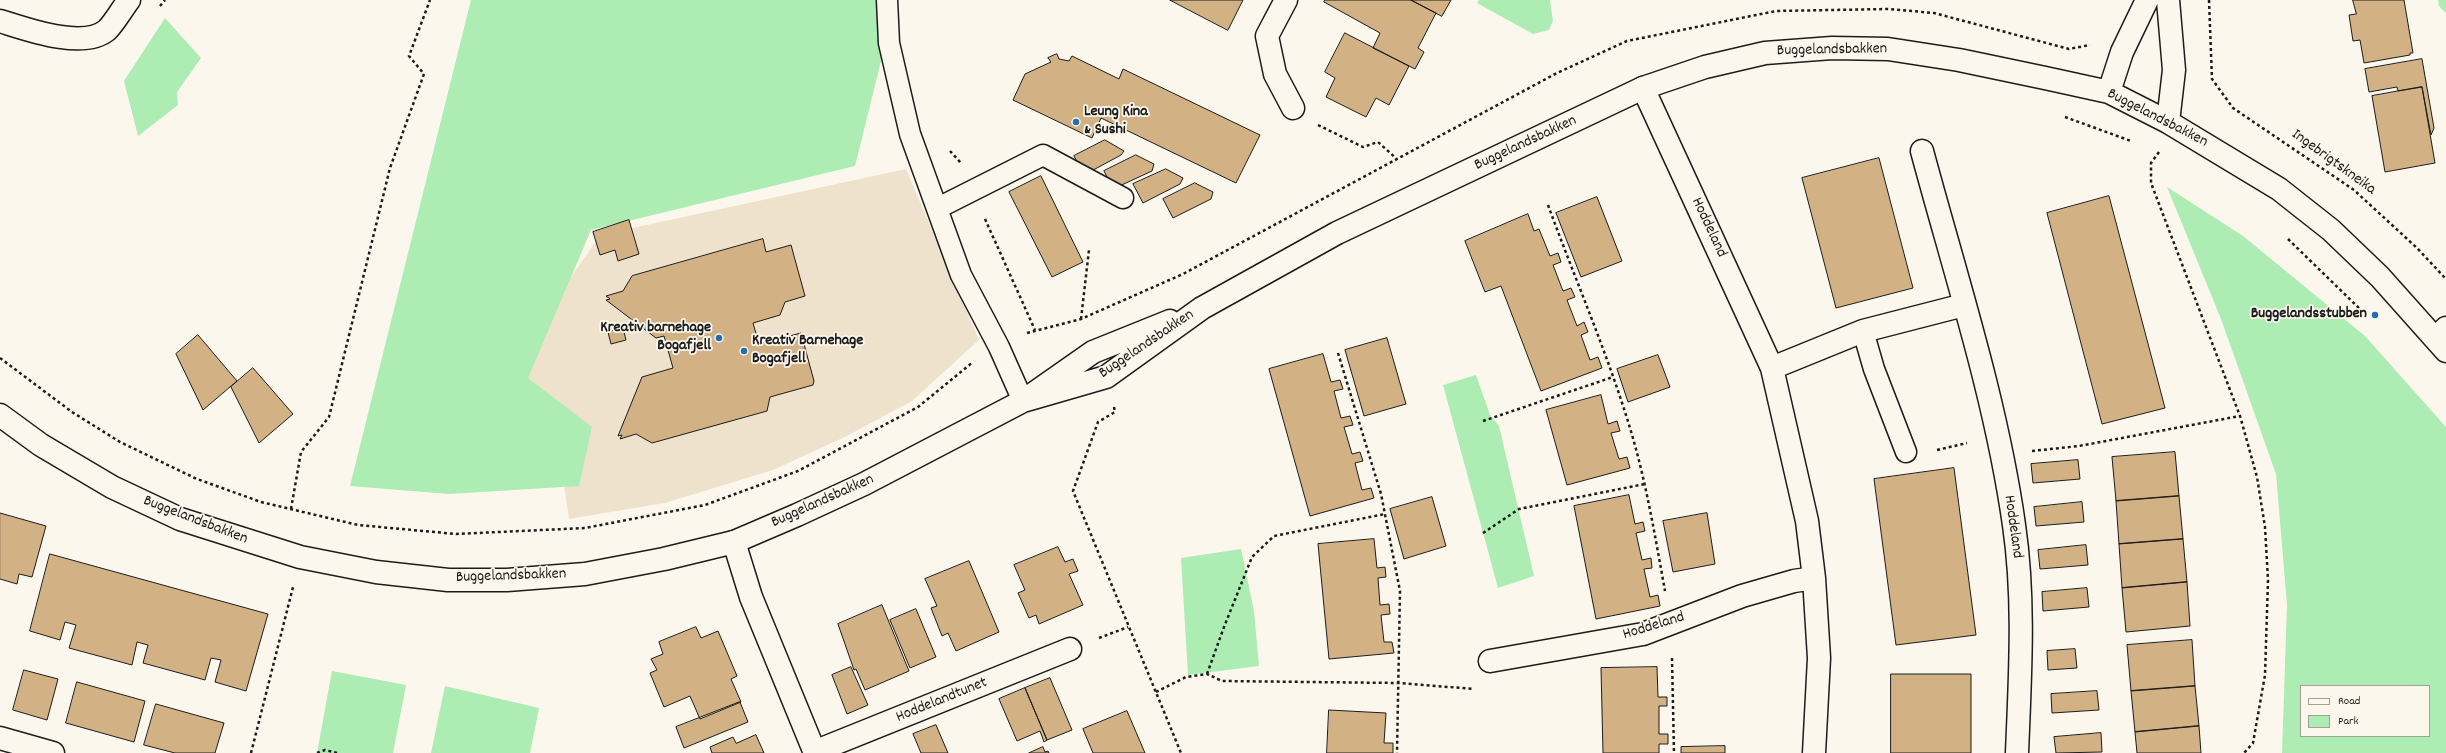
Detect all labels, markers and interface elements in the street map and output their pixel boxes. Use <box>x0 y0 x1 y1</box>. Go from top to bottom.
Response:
street label: Buggelandsbakken <box>1777 40 1887 62</box>
street label: Buggelandsbakken <box>2103 85 2211 153</box>
place label: Leung Kina & Sushi <box>1084 103 1148 141</box>
street label: Buggelandsbakken <box>1472 112 1580 176</box>
marker: Leung Kina & Sushi <box>1071 117 1081 127</box>
street label: Ingebrigtskneika <box>2287 126 2379 200</box>
street label: Hoddeland <box>1686 195 1730 261</box>
place label: Buggelandsstubben <box>2251 305 2367 325</box>
street label: Buggelandsbakken <box>1096 306 1198 384</box>
marker: Buggelandsstubben <box>2370 310 2380 320</box>
place label: Kreativ barnehage Bogafjell <box>600 319 711 357</box>
place label: Kreativ Barnehage Bogafjell <box>752 332 863 370</box>
marker: Kreativ barnehage Bogafjell <box>714 333 724 343</box>
marker: Kreativ Barnehage Bogafjell <box>739 346 749 356</box>
street label: Buggelandsbakken <box>769 471 877 533</box>
street label: Buggelandsbakken <box>140 492 250 550</box>
street label: Hoddeland <box>1998 494 2026 560</box>
street label: Buggelandsbakken <box>455 565 567 589</box>
street label: Hoddeland <box>1621 609 1687 645</box>
street label: Hoddelandtunet <box>894 674 990 728</box>
legend <box>2300 685 2430 737</box>
text: Road <box>2338 693 2360 710</box>
text: Park <box>2338 713 2358 730</box>

